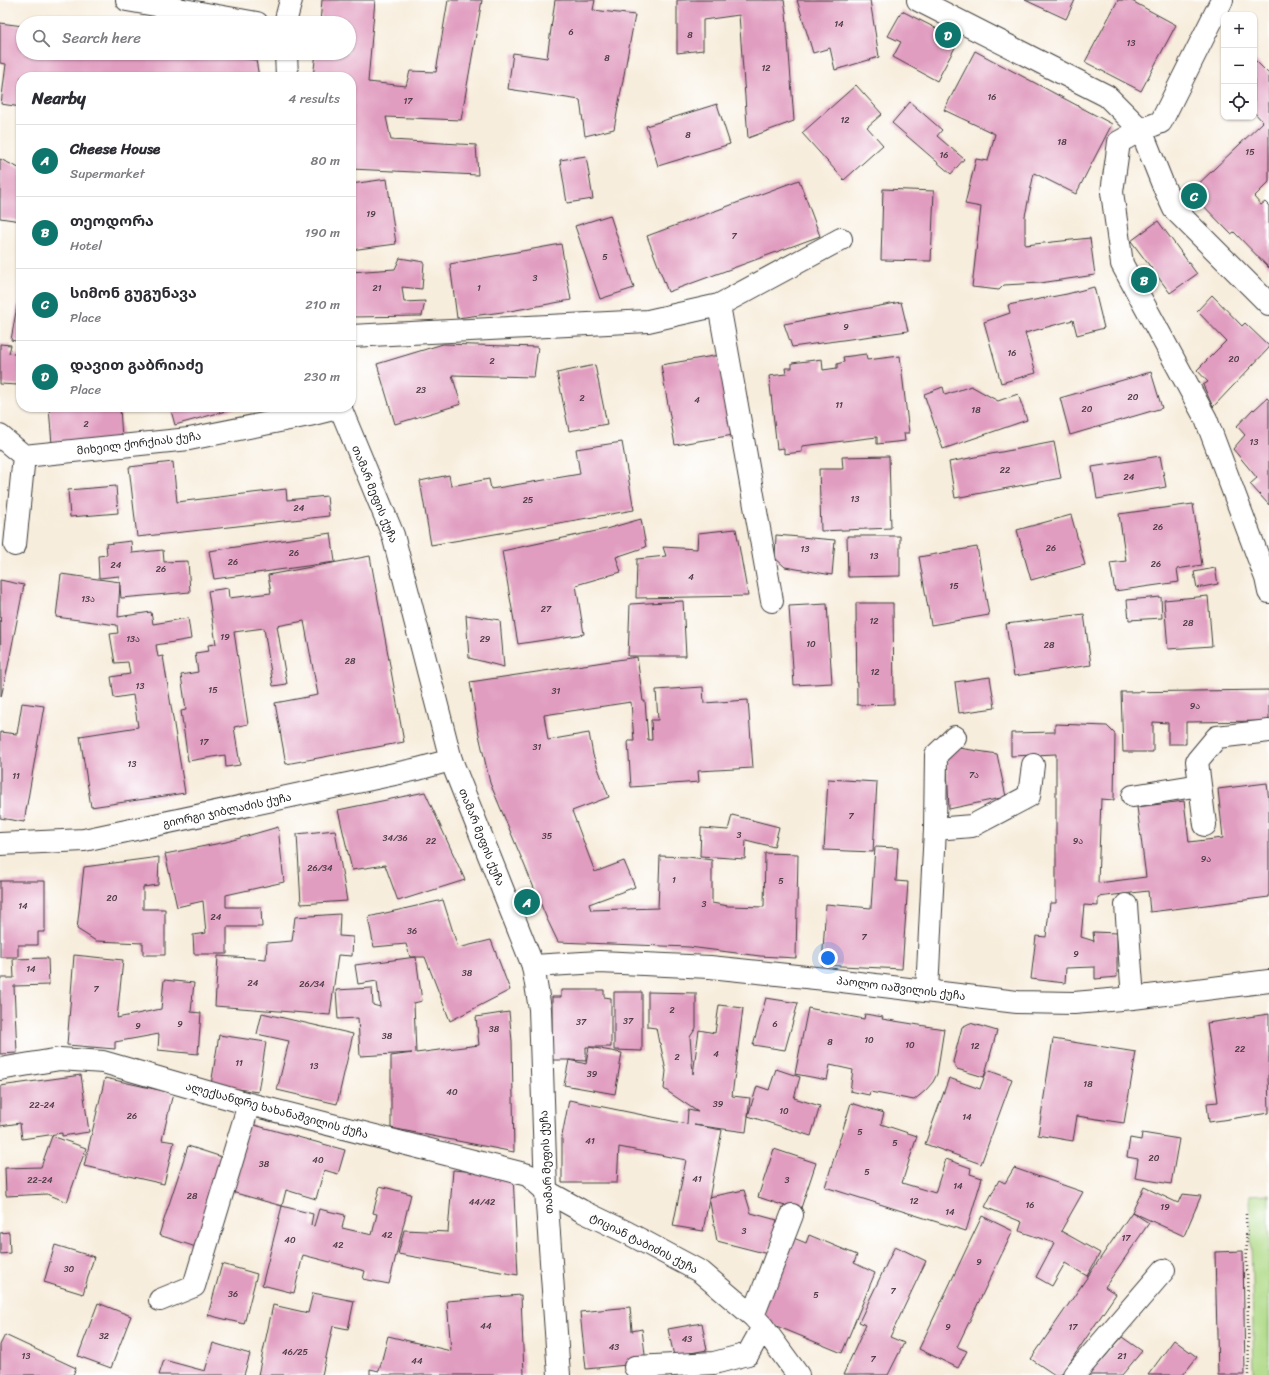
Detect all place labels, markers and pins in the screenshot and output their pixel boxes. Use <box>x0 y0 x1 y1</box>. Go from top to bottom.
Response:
pin: D <box>935 20 961 50</box>
pin: C <box>1181 181 1207 211</box>
pin: B <box>1131 265 1157 295</box>
pin: A <box>514 887 540 917</box>

